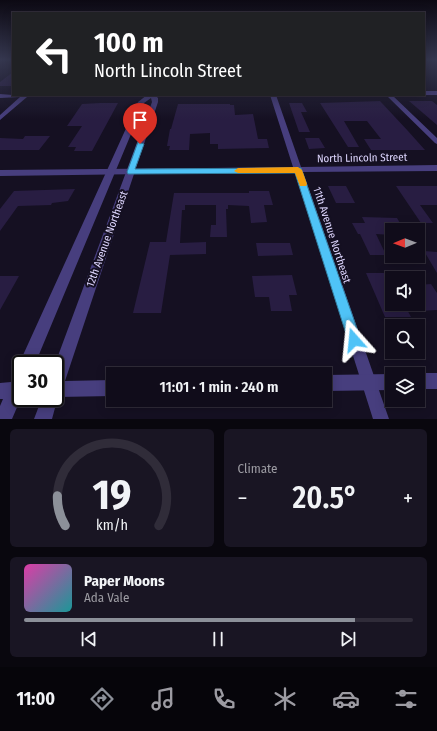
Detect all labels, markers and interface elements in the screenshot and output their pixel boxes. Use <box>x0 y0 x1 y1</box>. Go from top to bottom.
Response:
text: 100 m <box>94 26 164 59</box>
icon: left <box>28 28 80 80</box>
text: North Lincoln Street <box>94 60 242 82</box>
pin <box>123 103 157 144</box>
icon: arrive <box>129 109 151 131</box>
street label: North Lincoln Street <box>317 151 408 165</box>
street label: 11th Avenue Northeast <box>310 185 354 285</box>
street label: 12th Avenue Northeast <box>84 189 131 289</box>
north arrow <box>385 223 425 263</box>
map controls <box>385 223 425 407</box>
button: sound <box>385 271 425 311</box>
position arrow <box>333 319 375 361</box>
button: search <box>385 319 425 359</box>
speed limit sign: 30 <box>12 355 64 407</box>
button: layers <box>385 367 425 407</box>
text: 11:01 · 1 min · 240 m <box>160 378 278 396</box>
text: Climate <box>238 461 278 476</box>
text: 19 <box>92 470 131 520</box>
text: 20.5° <box>293 480 358 516</box>
text: − <box>238 485 247 512</box>
text: + <box>403 485 413 512</box>
text: km/h <box>96 517 128 534</box>
text: Paper Moons <box>84 572 165 590</box>
text: Ada Vale <box>84 590 129 605</box>
icon: previous <box>78 628 100 650</box>
icon: pause <box>207 628 229 650</box>
icon: next <box>337 628 359 650</box>
icon: directions <box>88 685 116 713</box>
icon: music <box>149 685 177 713</box>
icon: phone <box>210 685 238 713</box>
icon: climate <box>271 685 299 713</box>
icon: car <box>332 685 360 713</box>
icon: filters <box>392 685 420 713</box>
text: 11:00 <box>16 688 55 710</box>

